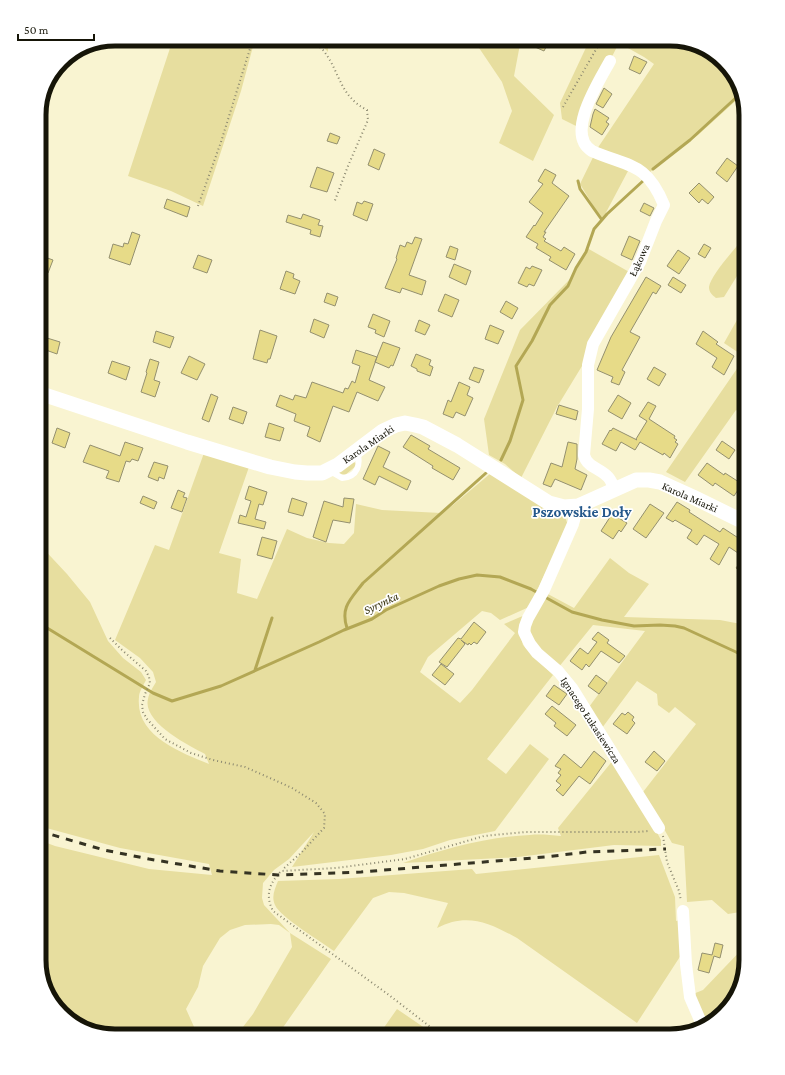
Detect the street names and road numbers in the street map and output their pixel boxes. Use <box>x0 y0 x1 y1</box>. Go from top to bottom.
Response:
street label: Łąkowa <box>626 242 653 279</box>
street label: Karola Miarki <box>340 422 396 466</box>
street label: Karola Miarki <box>660 479 720 515</box>
street label: Ignacego Łukasiewicza <box>558 675 623 766</box>

